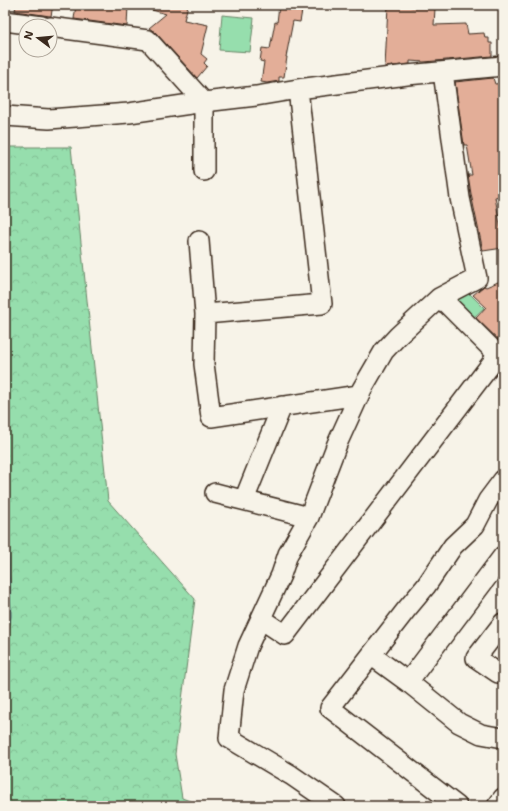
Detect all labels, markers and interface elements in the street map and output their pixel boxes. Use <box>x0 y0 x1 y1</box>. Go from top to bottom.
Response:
north arrow <box>18 18 58 58</box>
text: N <box>20 29 37 42</box>

